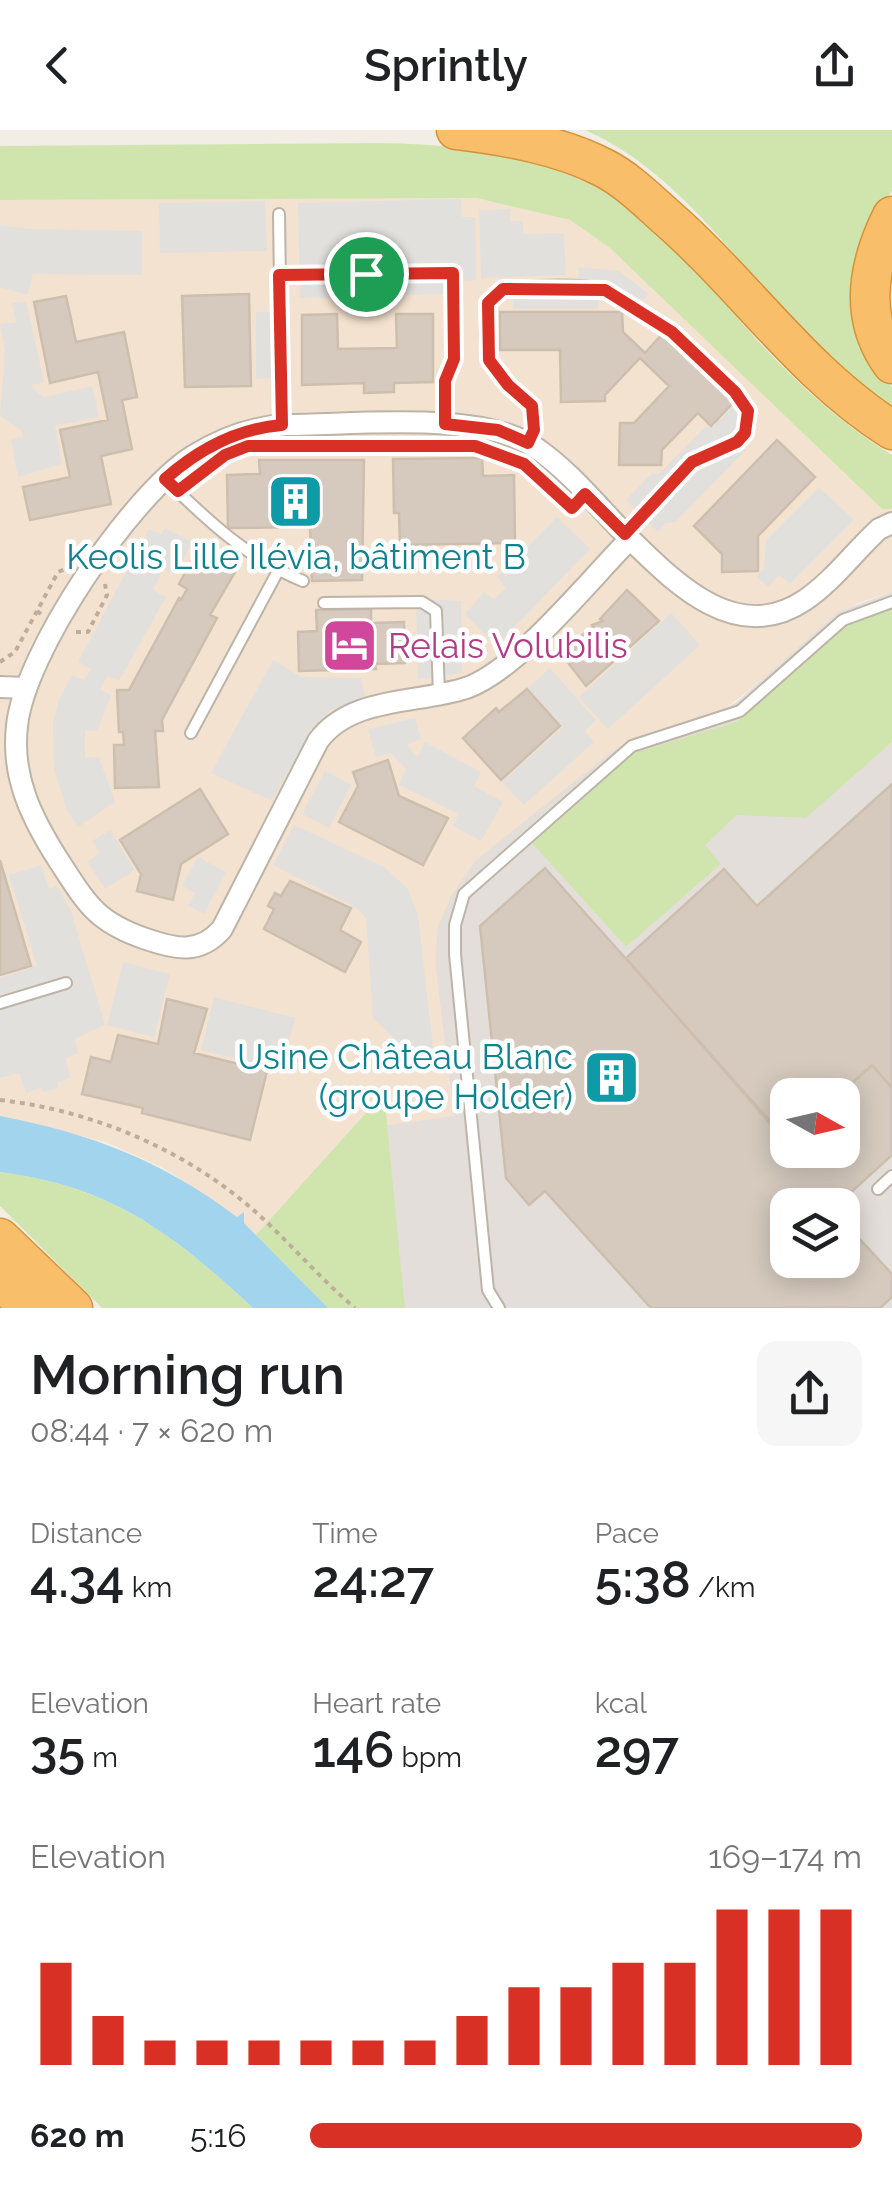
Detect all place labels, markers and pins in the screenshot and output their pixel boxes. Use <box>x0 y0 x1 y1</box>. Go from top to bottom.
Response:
pin <box>324 232 409 317</box>
building icon: Keolis Lille Ilévia, bâtiment B <box>266 471 326 531</box>
place label: Keolis Lille Ilévia, bâtiment B <box>66 536 526 577</box>
hotel icon: Relais Volubilis <box>319 616 379 676</box>
place label: Relais Volubilis <box>388 625 628 666</box>
place label: Usine Château Blanc (groupe Holder) <box>237 1036 573 1117</box>
building icon: Usine Château Blanc (groupe Holder) <box>582 1047 642 1107</box>

